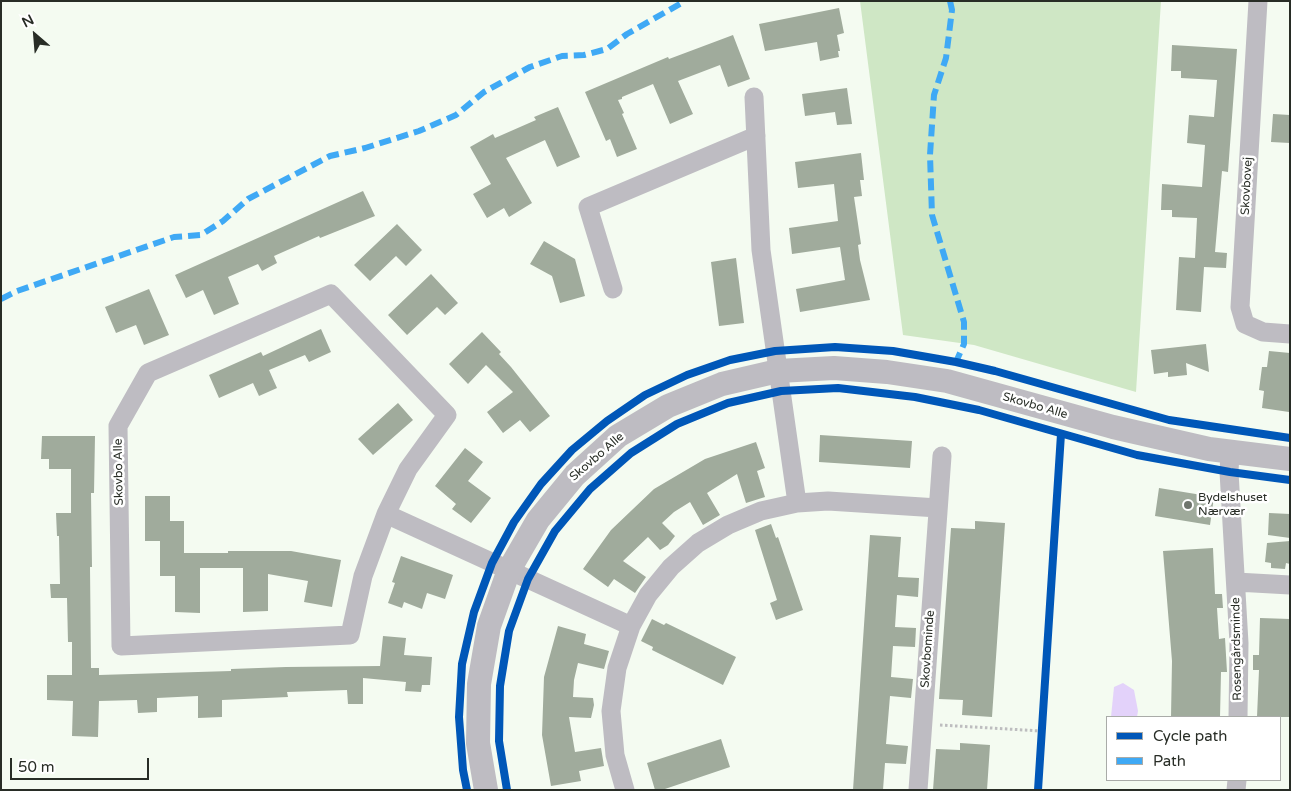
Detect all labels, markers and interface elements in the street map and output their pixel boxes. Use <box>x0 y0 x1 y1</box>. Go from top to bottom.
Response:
north arrow <box>10 10 60 60</box>
text: N <box>19 11 37 31</box>
street label: Skovbovej <box>1238 157 1256 215</box>
street label: Skovbo Alle <box>1001 390 1069 422</box>
street label: Skovbo Alle <box>567 430 627 484</box>
street label: Skovbo Alle <box>111 438 127 506</box>
place label: Bydelshuset Nærvær <box>1198 491 1267 519</box>
marker: Bydelshuset Nærvær <box>1182 499 1194 511</box>
street label: Rosengårdsminde <box>1229 597 1245 701</box>
street label: Skovbominde <box>918 610 938 688</box>
legend <box>1106 716 1281 781</box>
text: Cycle path <box>1153 727 1227 745</box>
scale bar <box>12 748 151 780</box>
text: Path <box>1153 752 1186 770</box>
text: 50 m <box>18 758 55 776</box>

